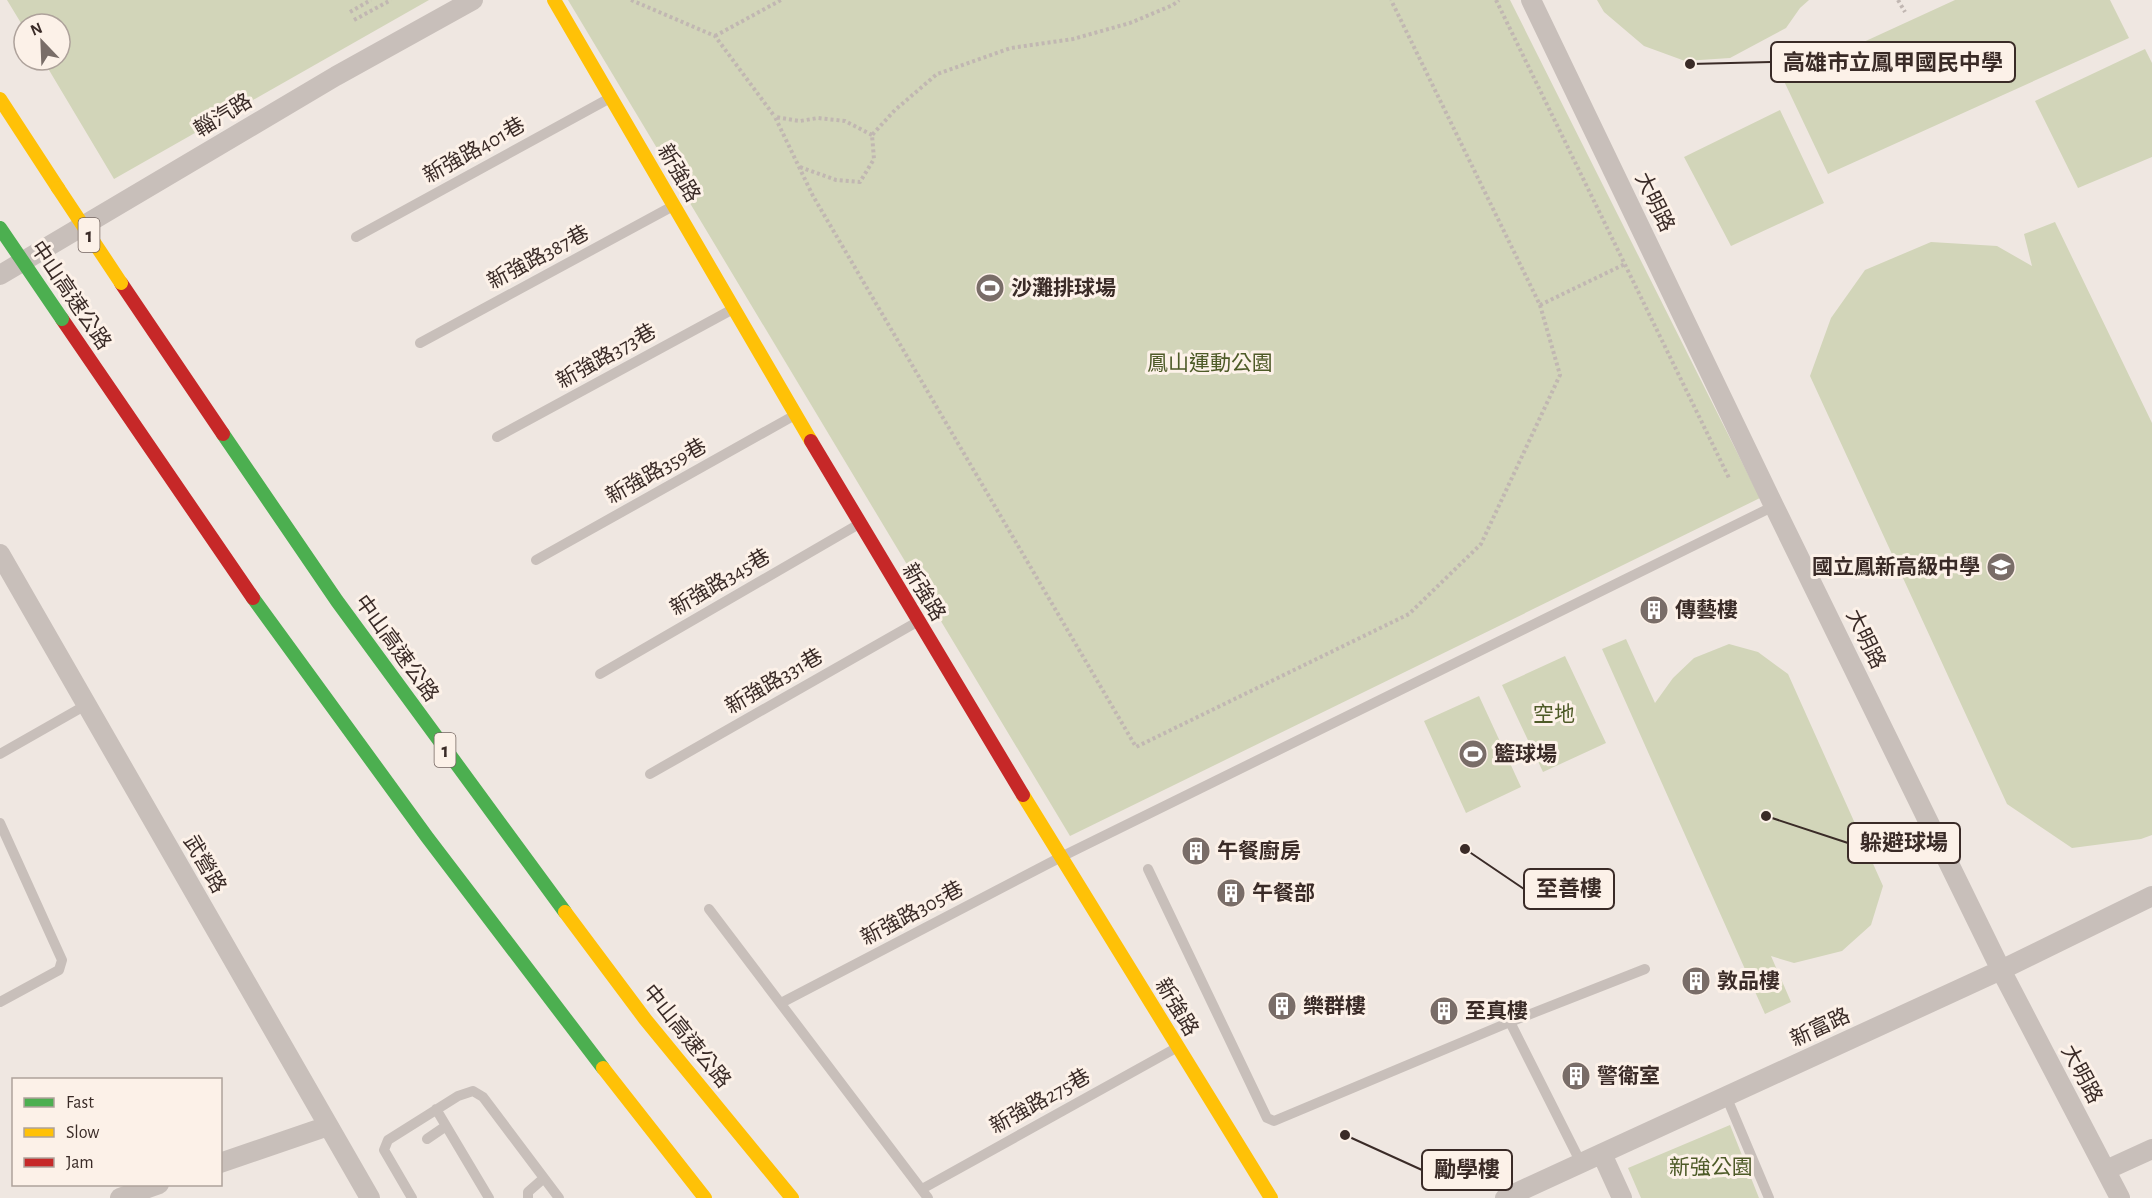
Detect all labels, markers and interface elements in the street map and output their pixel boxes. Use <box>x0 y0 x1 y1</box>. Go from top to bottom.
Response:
north arrow <box>12 12 72 72</box>
text: N <box>28 20 45 39</box>
callout: 高雄市立鳳甲國民中學 <box>1771 42 2015 82</box>
text: 高雄市立鳳甲國民中學 <box>1783 51 2003 74</box>
street label: 輜汽路 <box>190 89 256 141</box>
street label: 新強路401巷 <box>420 113 528 187</box>
street label: 新強路 <box>654 140 704 206</box>
street label: 大明路 <box>1631 169 1679 235</box>
road number: 1 <box>78 218 100 252</box>
street label: 新強路387巷 <box>484 221 592 293</box>
street label: 中山高速公路 <box>27 237 115 353</box>
sports icon: 沙灘排球場 <box>974 272 1006 304</box>
place label: 沙灘排球場 <box>1011 276 1116 299</box>
street label: 新強路373巷 <box>553 320 659 392</box>
park label: 鳳山運動公園 <box>1147 352 1273 374</box>
street label: 新強路359巷 <box>602 434 710 508</box>
street label: 新強路345巷 <box>666 545 774 619</box>
school or university icon: 國立鳳新高級中學 <box>1985 551 2017 583</box>
place label: 國立鳳新高級中學 <box>1812 555 1980 578</box>
street label: 新強路 <box>898 559 950 625</box>
street label: 中山高速公路 <box>351 591 443 705</box>
building icon: 傳藝樓 <box>1638 594 1670 626</box>
place label: 傳藝樓 <box>1675 599 1738 621</box>
street label: 大明路 <box>1842 606 1890 672</box>
street label: 新強路331巷 <box>722 644 826 718</box>
park label: 空地 <box>1533 703 1575 725</box>
road number: 1 <box>434 733 456 767</box>
sports icon: 籃球場 <box>1457 738 1489 770</box>
place label: 籃球場 <box>1494 742 1557 765</box>
callout: 躲避球場 <box>1848 823 1960 863</box>
street label: 武營路 <box>180 831 230 897</box>
text: 躲避球場 <box>1860 831 1948 854</box>
building icon: 午餐廚房 <box>1180 835 1212 867</box>
place label: 午餐廚房 <box>1217 839 1301 862</box>
callout: 至善樓 <box>1524 869 1614 909</box>
street label: 新強路305巷 <box>857 877 967 949</box>
building icon: 午餐部 <box>1215 877 1247 909</box>
text: 至善樓 <box>1536 877 1602 900</box>
place label: 午餐部 <box>1252 882 1315 904</box>
building icon: 敦品樓 <box>1680 965 1712 997</box>
place label: 敦品樓 <box>1717 970 1780 992</box>
street label: 新強路 <box>1151 974 1203 1040</box>
street label: 中山高速公路 <box>639 980 735 1092</box>
building icon: 樂群樓 <box>1266 990 1298 1022</box>
place label: 樂群樓 <box>1303 995 1366 1017</box>
building icon: 至真樓 <box>1428 995 1460 1027</box>
place label: 至真樓 <box>1465 1000 1528 1022</box>
street label: 新富路 <box>1787 1004 1853 1050</box>
street label: 大明路 <box>2057 1041 2107 1107</box>
building icon: 警衛室 <box>1560 1060 1592 1092</box>
street label: 新強路275巷 <box>986 1064 1094 1138</box>
place label: 警衛室 <box>1597 1064 1660 1087</box>
legend <box>12 1078 222 1186</box>
text: Fast <box>66 1094 94 1112</box>
text: Slow <box>66 1124 99 1142</box>
callout: 勵學樓 <box>1422 1150 1512 1190</box>
text: Jam <box>66 1154 94 1172</box>
park label: 新強公園 <box>1669 1156 1753 1178</box>
text: 勵學樓 <box>1434 1158 1500 1181</box>

